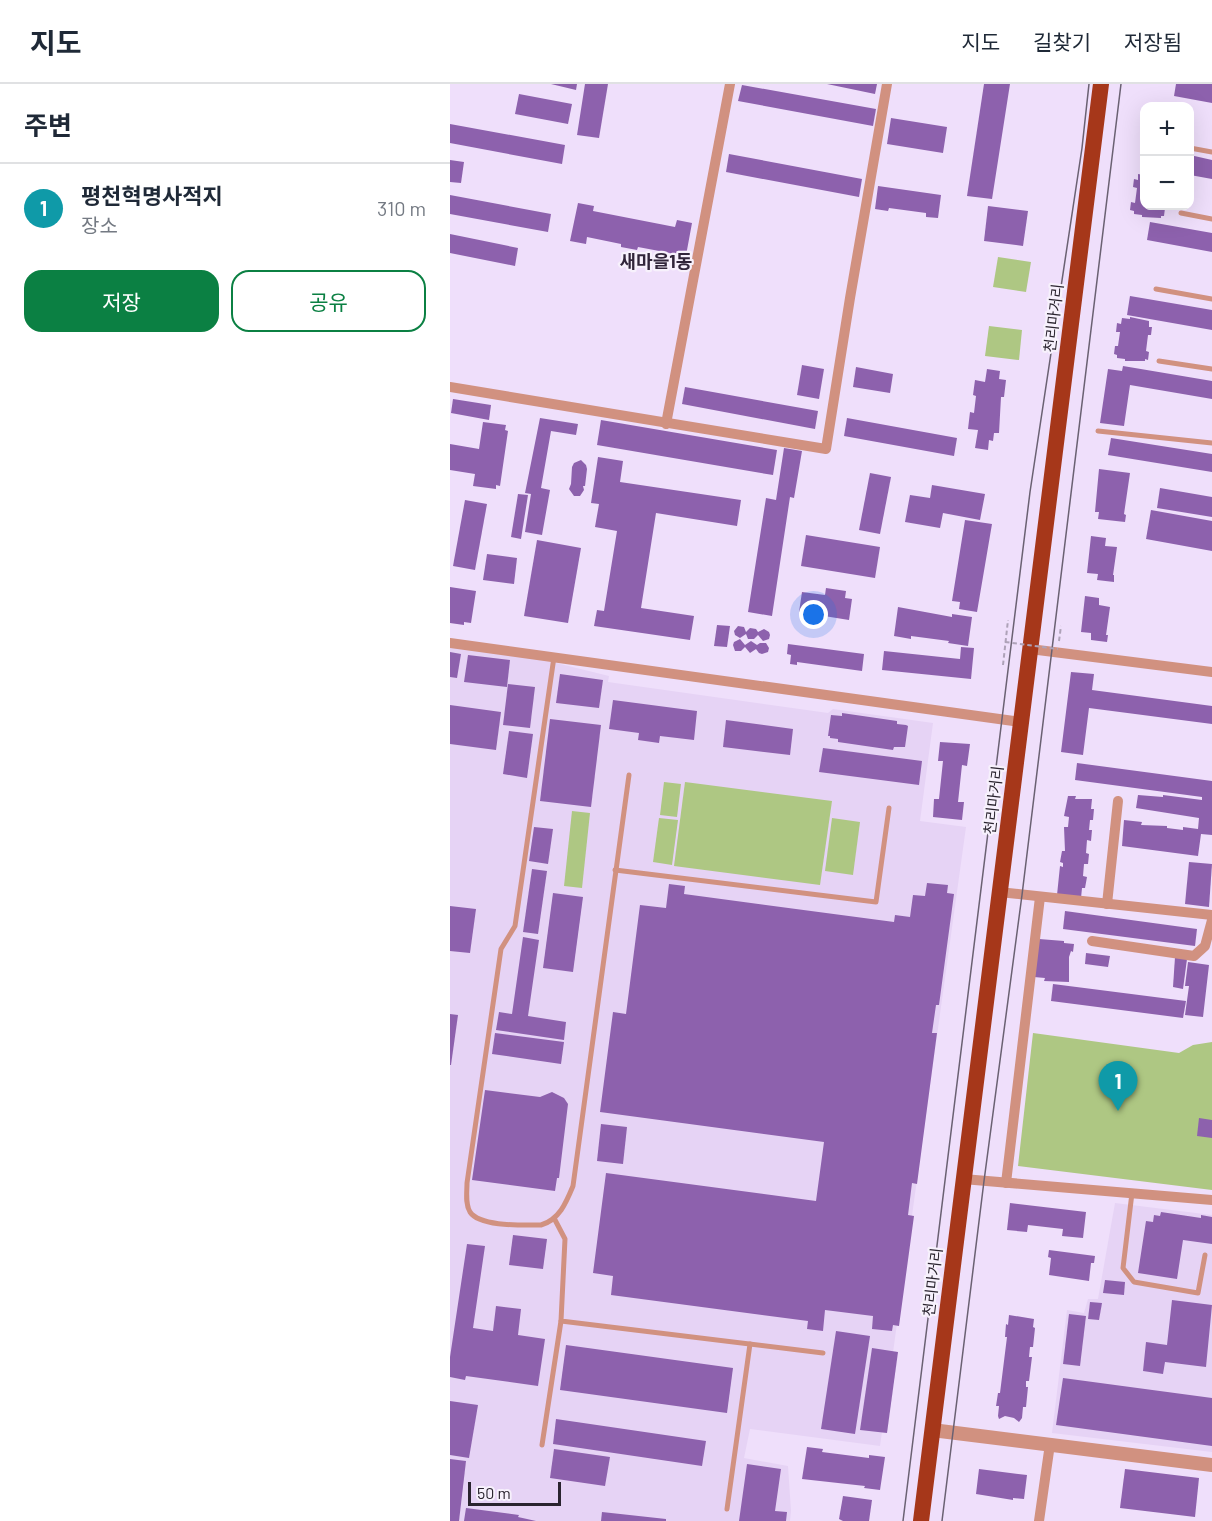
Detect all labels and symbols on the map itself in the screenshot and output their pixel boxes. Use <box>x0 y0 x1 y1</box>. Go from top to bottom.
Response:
district label: 새마을1동 <box>620 250 692 272</box>
street label: 천리마거리 <box>1040 283 1066 353</box>
your location <box>799 600 828 629</box>
street label: 천리마거리 <box>980 765 1006 835</box>
pin: 1 <box>1098 1062 1138 1111</box>
street label: 천리마거리 <box>919 1247 945 1317</box>
scale bar <box>468 1479 561 1506</box>

